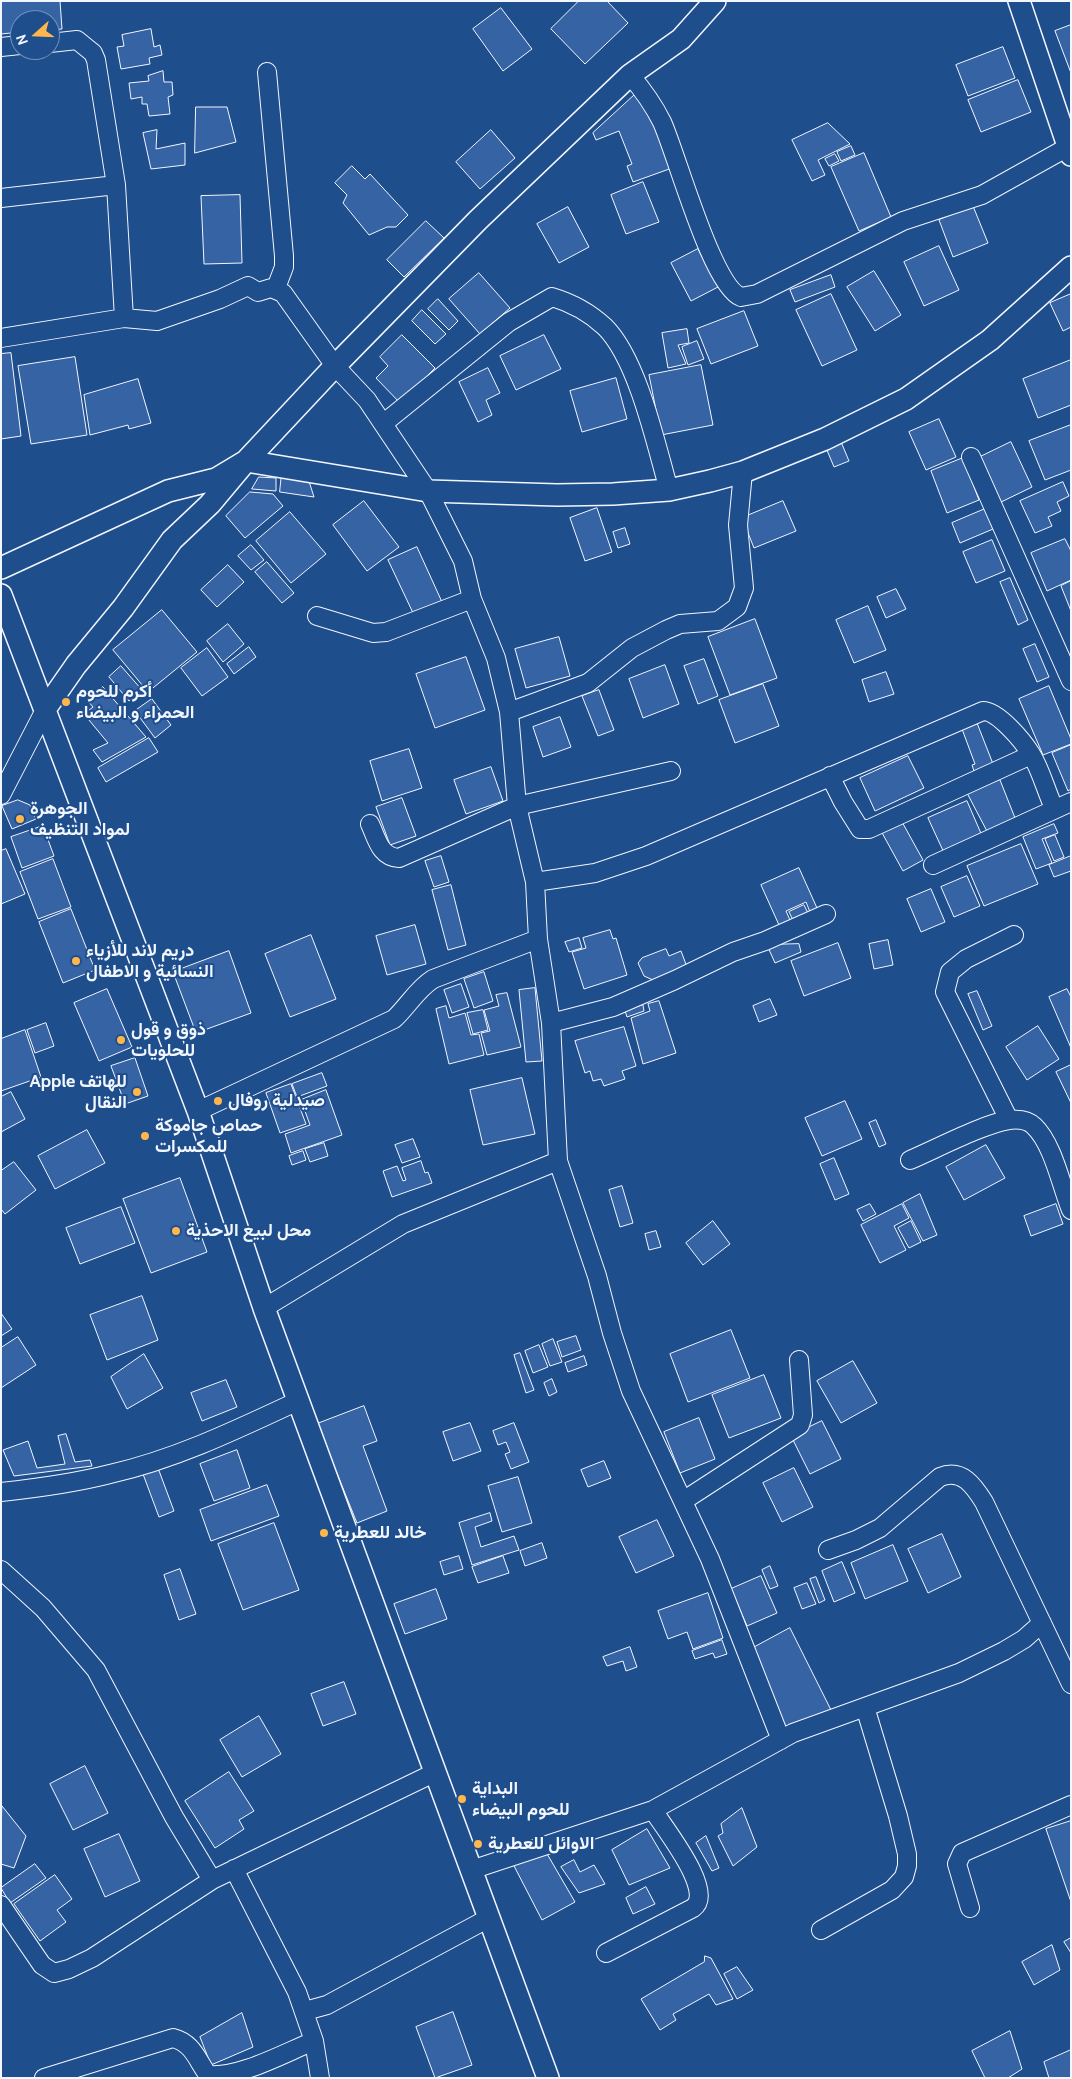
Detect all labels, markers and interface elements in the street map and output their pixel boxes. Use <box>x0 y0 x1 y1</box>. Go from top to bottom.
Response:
north arrow <box>10 10 60 60</box>
text: N <box>12 32 32 48</box>
place label: أكرم للحوم الحمراء و البيضاء <box>76 681 194 724</box>
marker: أكرم للحوم الحمراء و البيضاء <box>60 696 72 708</box>
place label: الجوهرة لمواد التنظيف <box>30 798 130 841</box>
marker: الجوهرة لمواد التنظيف <box>14 813 26 825</box>
place label: دريم لاند للأزياء النسائية و الاطفال <box>86 940 214 982</box>
marker: دريم لاند للأزياء النسائية و الاطفال <box>70 955 82 967</box>
place label: ذوق و قول للحلويات <box>131 1019 206 1062</box>
marker: ذوق و قول للحلويات <box>115 1034 127 1046</box>
place label: Apple للهاتف النقال <box>30 1071 127 1114</box>
marker: Apple للهاتف النقال <box>131 1086 143 1098</box>
place label: صيدلية روفال <box>228 1090 325 1112</box>
marker: صيدلية روفال <box>212 1095 224 1107</box>
place label: حماص جاموكة للمكسرات <box>155 1115 262 1158</box>
marker: حماص جاموكة للمكسرات <box>139 1130 151 1142</box>
place label: محل لبيع الاحذية <box>186 1220 311 1242</box>
marker: محل لبيع الاحذية <box>170 1225 182 1237</box>
place label: خالد للعطرية <box>334 1522 426 1544</box>
marker: خالد للعطرية <box>318 1527 330 1539</box>
place label: البداية للحوم البيضاء <box>472 1778 570 1820</box>
marker: البداية للحوم البيضاء <box>456 1793 468 1805</box>
place label: الاوائل للعطرية <box>488 1833 594 1855</box>
marker: الاوائل للعطرية <box>472 1838 484 1850</box>

